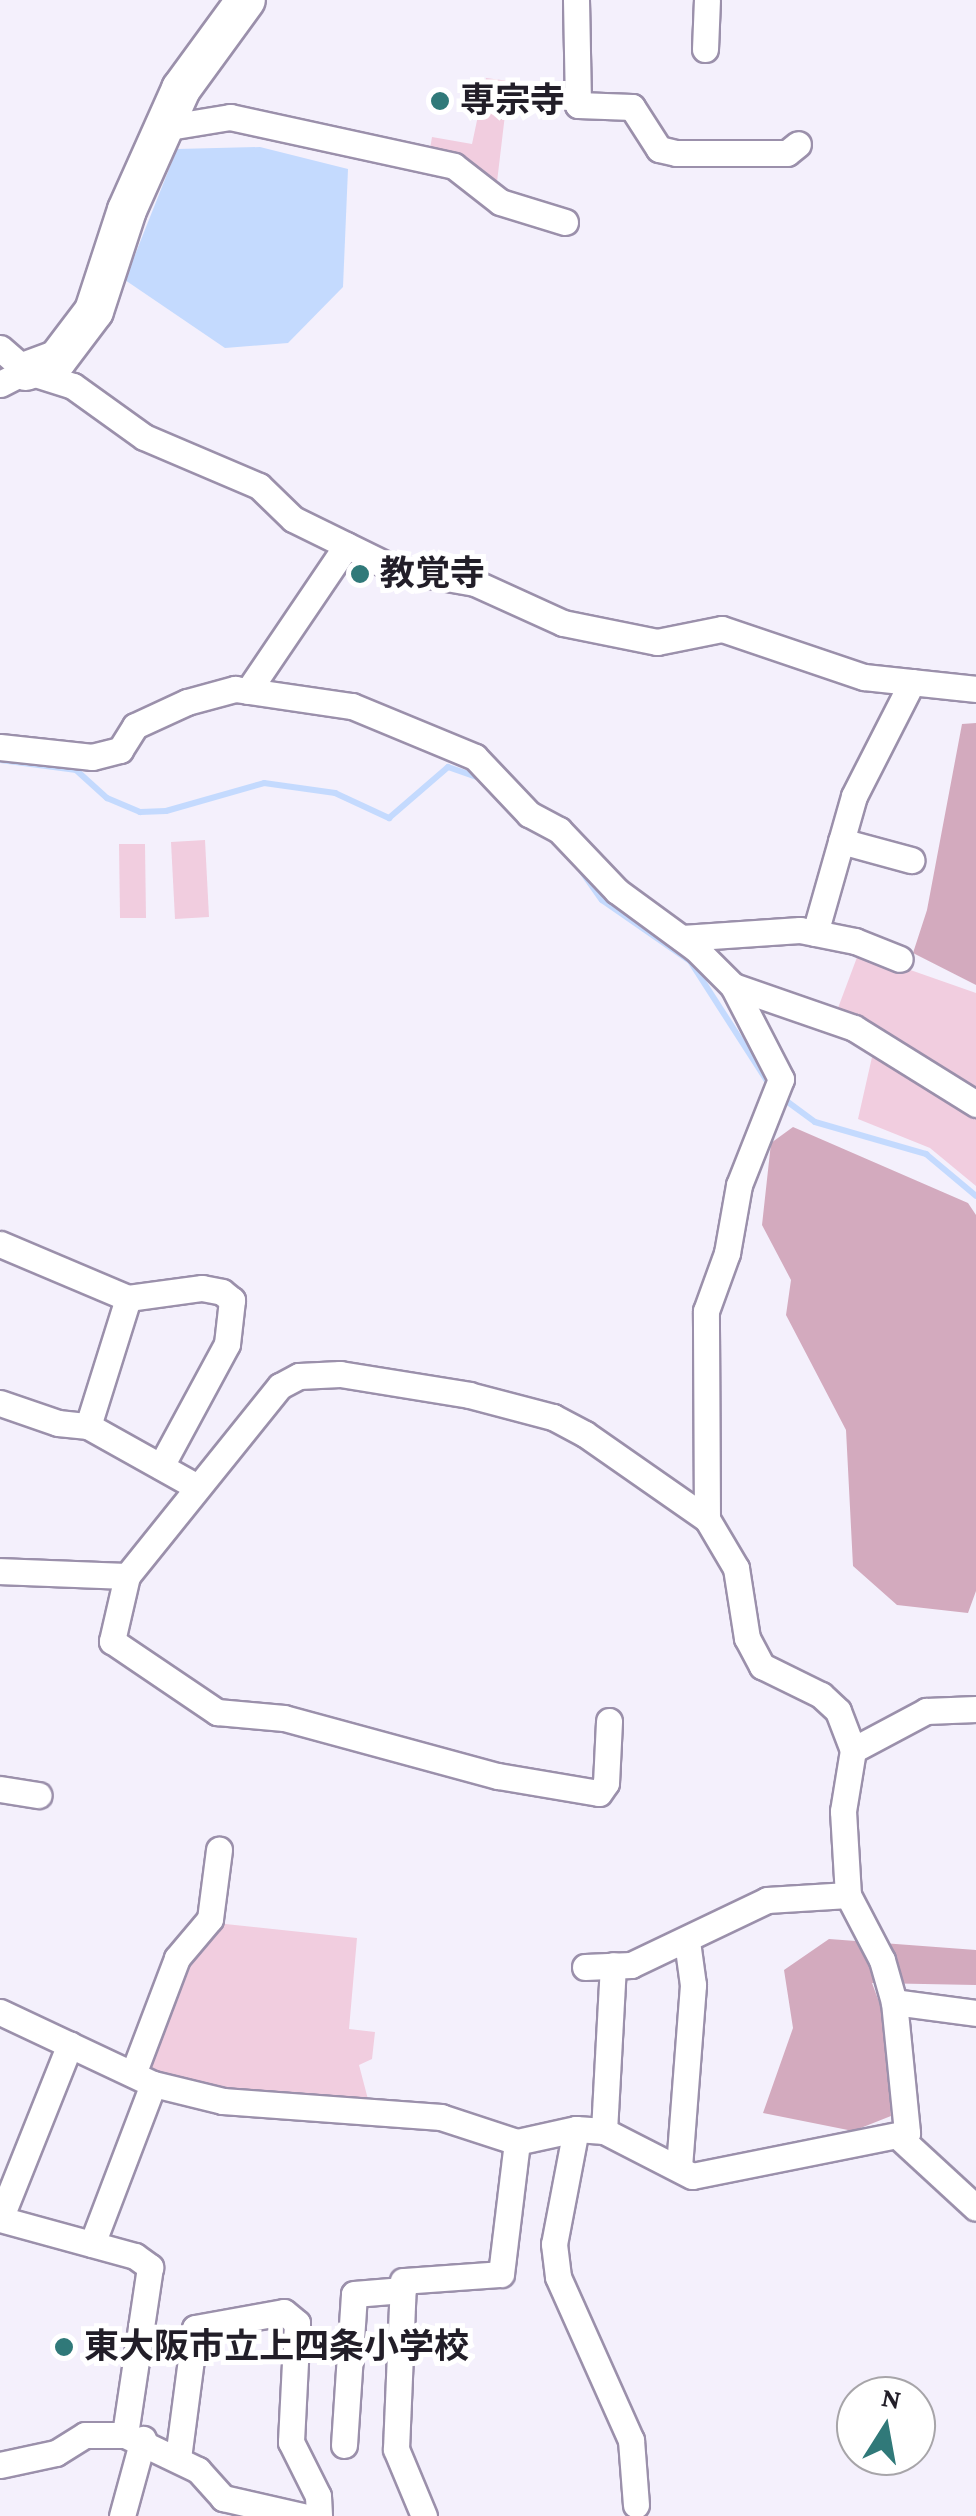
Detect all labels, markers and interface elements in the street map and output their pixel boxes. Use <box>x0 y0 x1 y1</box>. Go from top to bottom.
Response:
place label: 専宗寺 <box>460 80 565 122</box>
marker: 専宗寺 <box>429 90 451 112</box>
place label: 教覚寺 <box>380 553 485 595</box>
marker: 教覚寺 <box>349 563 371 585</box>
place label: 東大阪市立上四条小学校 <box>84 2326 469 2368</box>
marker: 東大阪市立上四条小学校 <box>53 2336 75 2358</box>
north arrow <box>836 2376 936 2476</box>
text: N <box>879 2381 904 2415</box>

